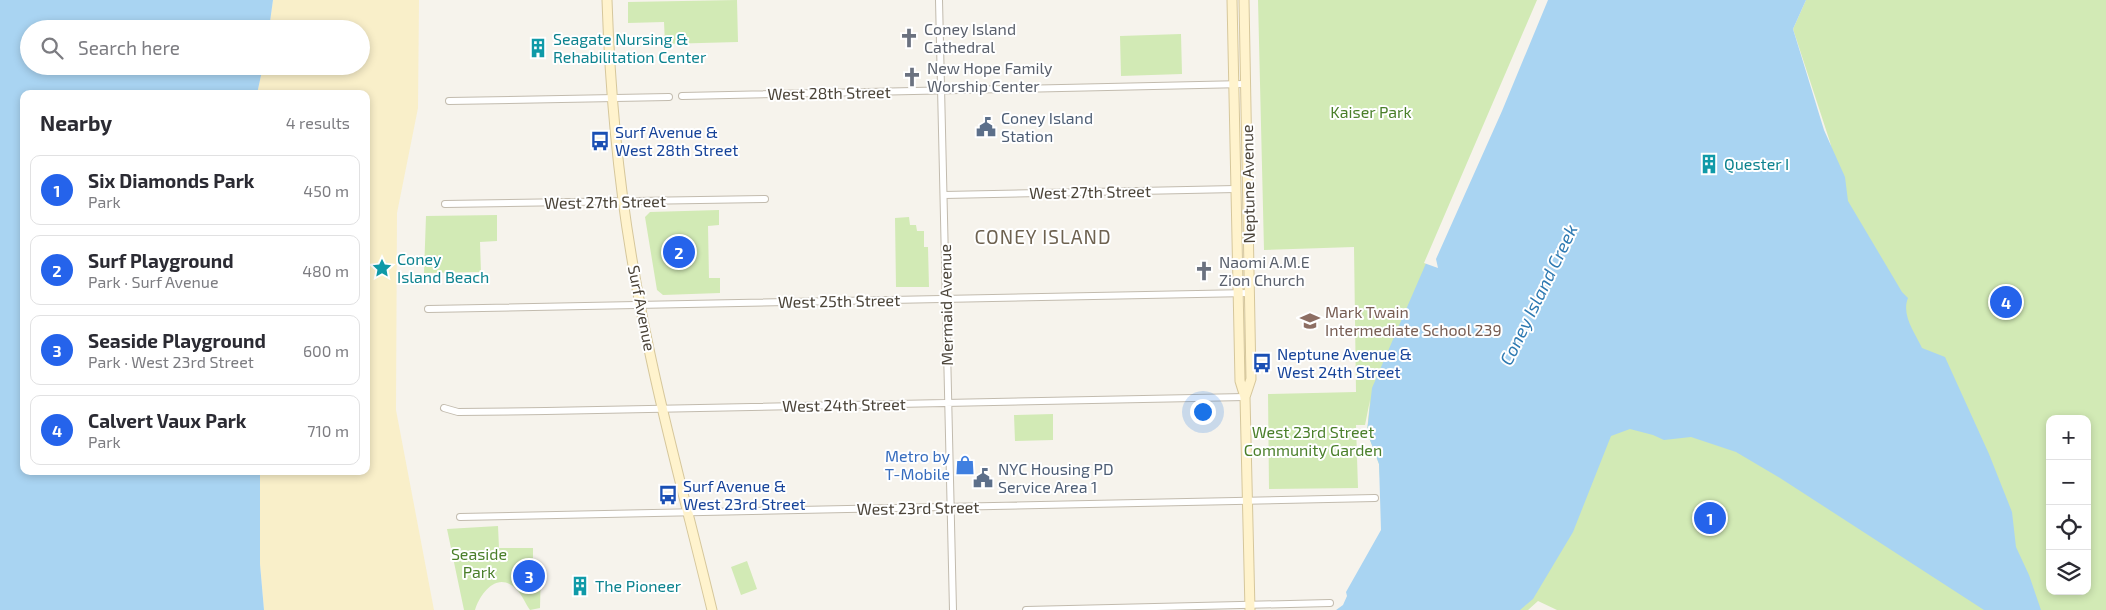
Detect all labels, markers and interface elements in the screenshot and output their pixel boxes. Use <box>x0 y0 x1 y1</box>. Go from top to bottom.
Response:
place label: Coney Island Cathedral <box>924 19 1016 56</box>
search box <box>20 20 370 75</box>
church icon: Coney Island Cathedral <box>898 27 920 49</box>
place label: Seagate Nursing & Rehabilitation Center <box>553 29 707 66</box>
icon: search <box>38 34 66 62</box>
text: Search here <box>78 36 180 59</box>
building icon: Seagate Nursing & Rehabilitation Center <box>527 37 549 59</box>
place label: New Hope Family Worship Center <box>927 58 1053 95</box>
church icon: New Hope Family Worship Center <box>901 66 923 88</box>
street label: West 28th Street <box>767 82 891 103</box>
park label: Kaiser Park <box>1330 102 1412 121</box>
place label: Coney Island Station <box>1001 108 1093 145</box>
text: Nearby <box>40 110 112 135</box>
text: 4 results <box>286 113 350 132</box>
public building icon: Coney Island Station <box>975 116 997 138</box>
place label: Surf Avenue & West 28th Street <box>615 122 738 159</box>
street label: Neptune Avenue <box>1237 124 1258 244</box>
bus stop icon: Surf Avenue & West 28th Street <box>589 130 611 152</box>
building icon: Quester I <box>1698 153 1720 175</box>
place label: Quester I <box>1724 154 1789 174</box>
text: Six Diamonds Park <box>88 169 254 192</box>
text: 1 <box>54 181 60 200</box>
text: 450 m <box>303 181 349 200</box>
street label: West 27th Street <box>1029 181 1151 202</box>
street label: West 27th Street <box>544 191 666 212</box>
text: Park <box>88 192 121 211</box>
water label: Coney Island Creek <box>1494 221 1582 369</box>
district label: CONEY ISLAND <box>974 225 1112 248</box>
pin: 2 <box>663 233 695 271</box>
street label: Mermaid Avenue <box>935 244 956 366</box>
text: Surf Playground <box>88 249 234 272</box>
place label: Coney Island Beach <box>397 249 489 286</box>
place label: Naomi A.M.E Zion Church <box>1219 252 1310 289</box>
place icon: Coney Island Beach <box>371 257 393 279</box>
church icon: Naomi A.M.E Zion Church <box>1193 260 1215 282</box>
text: 2 <box>52 261 62 280</box>
text: 480 m <box>302 261 349 280</box>
street label: Surf Avenue <box>625 263 660 352</box>
text: Park · Surf Avenue <box>88 272 219 291</box>
pin: 4 <box>1990 283 2022 321</box>
street label: West 25th Street <box>778 290 900 311</box>
place label: Mark Twain Intermediate School 239 <box>1325 302 1502 339</box>
school or university icon: Mark Twain Intermediate School 239 <box>1299 310 1321 332</box>
text: Seaside Playground <box>88 329 266 352</box>
text: 3 <box>52 341 62 360</box>
text: 600 m <box>303 341 349 360</box>
place label: Neptune Avenue & West 24th Street <box>1277 344 1412 381</box>
text: Park · West 23rd Street <box>88 352 254 371</box>
bus stop icon: Neptune Avenue & West 24th Street <box>1251 352 1273 374</box>
street label: West 24th Street <box>782 394 906 415</box>
your location <box>1190 399 1216 425</box>
text: Calvert Vaux Park <box>88 409 246 432</box>
map controls <box>2046 415 2091 595</box>
button: + <box>2046 415 2091 460</box>
text: 4 <box>52 421 62 440</box>
text: 710 m <box>307 421 349 440</box>
park label: West 23rd Street Community Garden <box>1244 422 1382 459</box>
text: Park <box>88 432 121 451</box>
place label: Metro by T-Mobile <box>885 446 951 483</box>
shop icon: Metro by T-Mobile <box>954 454 976 476</box>
place label: NYC Housing PD Service Area 1 <box>998 459 1114 496</box>
button: − <box>2046 460 2091 505</box>
public building icon: NYC Housing PD Service Area 1 <box>972 467 994 489</box>
place label: Surf Avenue & West 23rd Street <box>683 476 806 513</box>
bus stop icon: Surf Avenue & West 23rd Street <box>657 484 679 506</box>
street label: West 23rd Street <box>857 497 979 518</box>
pin: 1 <box>1694 499 1726 537</box>
button: locate <box>2046 505 2091 550</box>
park label: Seaside Park <box>451 544 507 581</box>
button: layers <box>2046 550 2091 595</box>
pin: 3 <box>513 557 545 595</box>
building icon: The Pioneer <box>569 575 591 597</box>
place label: The Pioneer <box>595 576 682 595</box>

